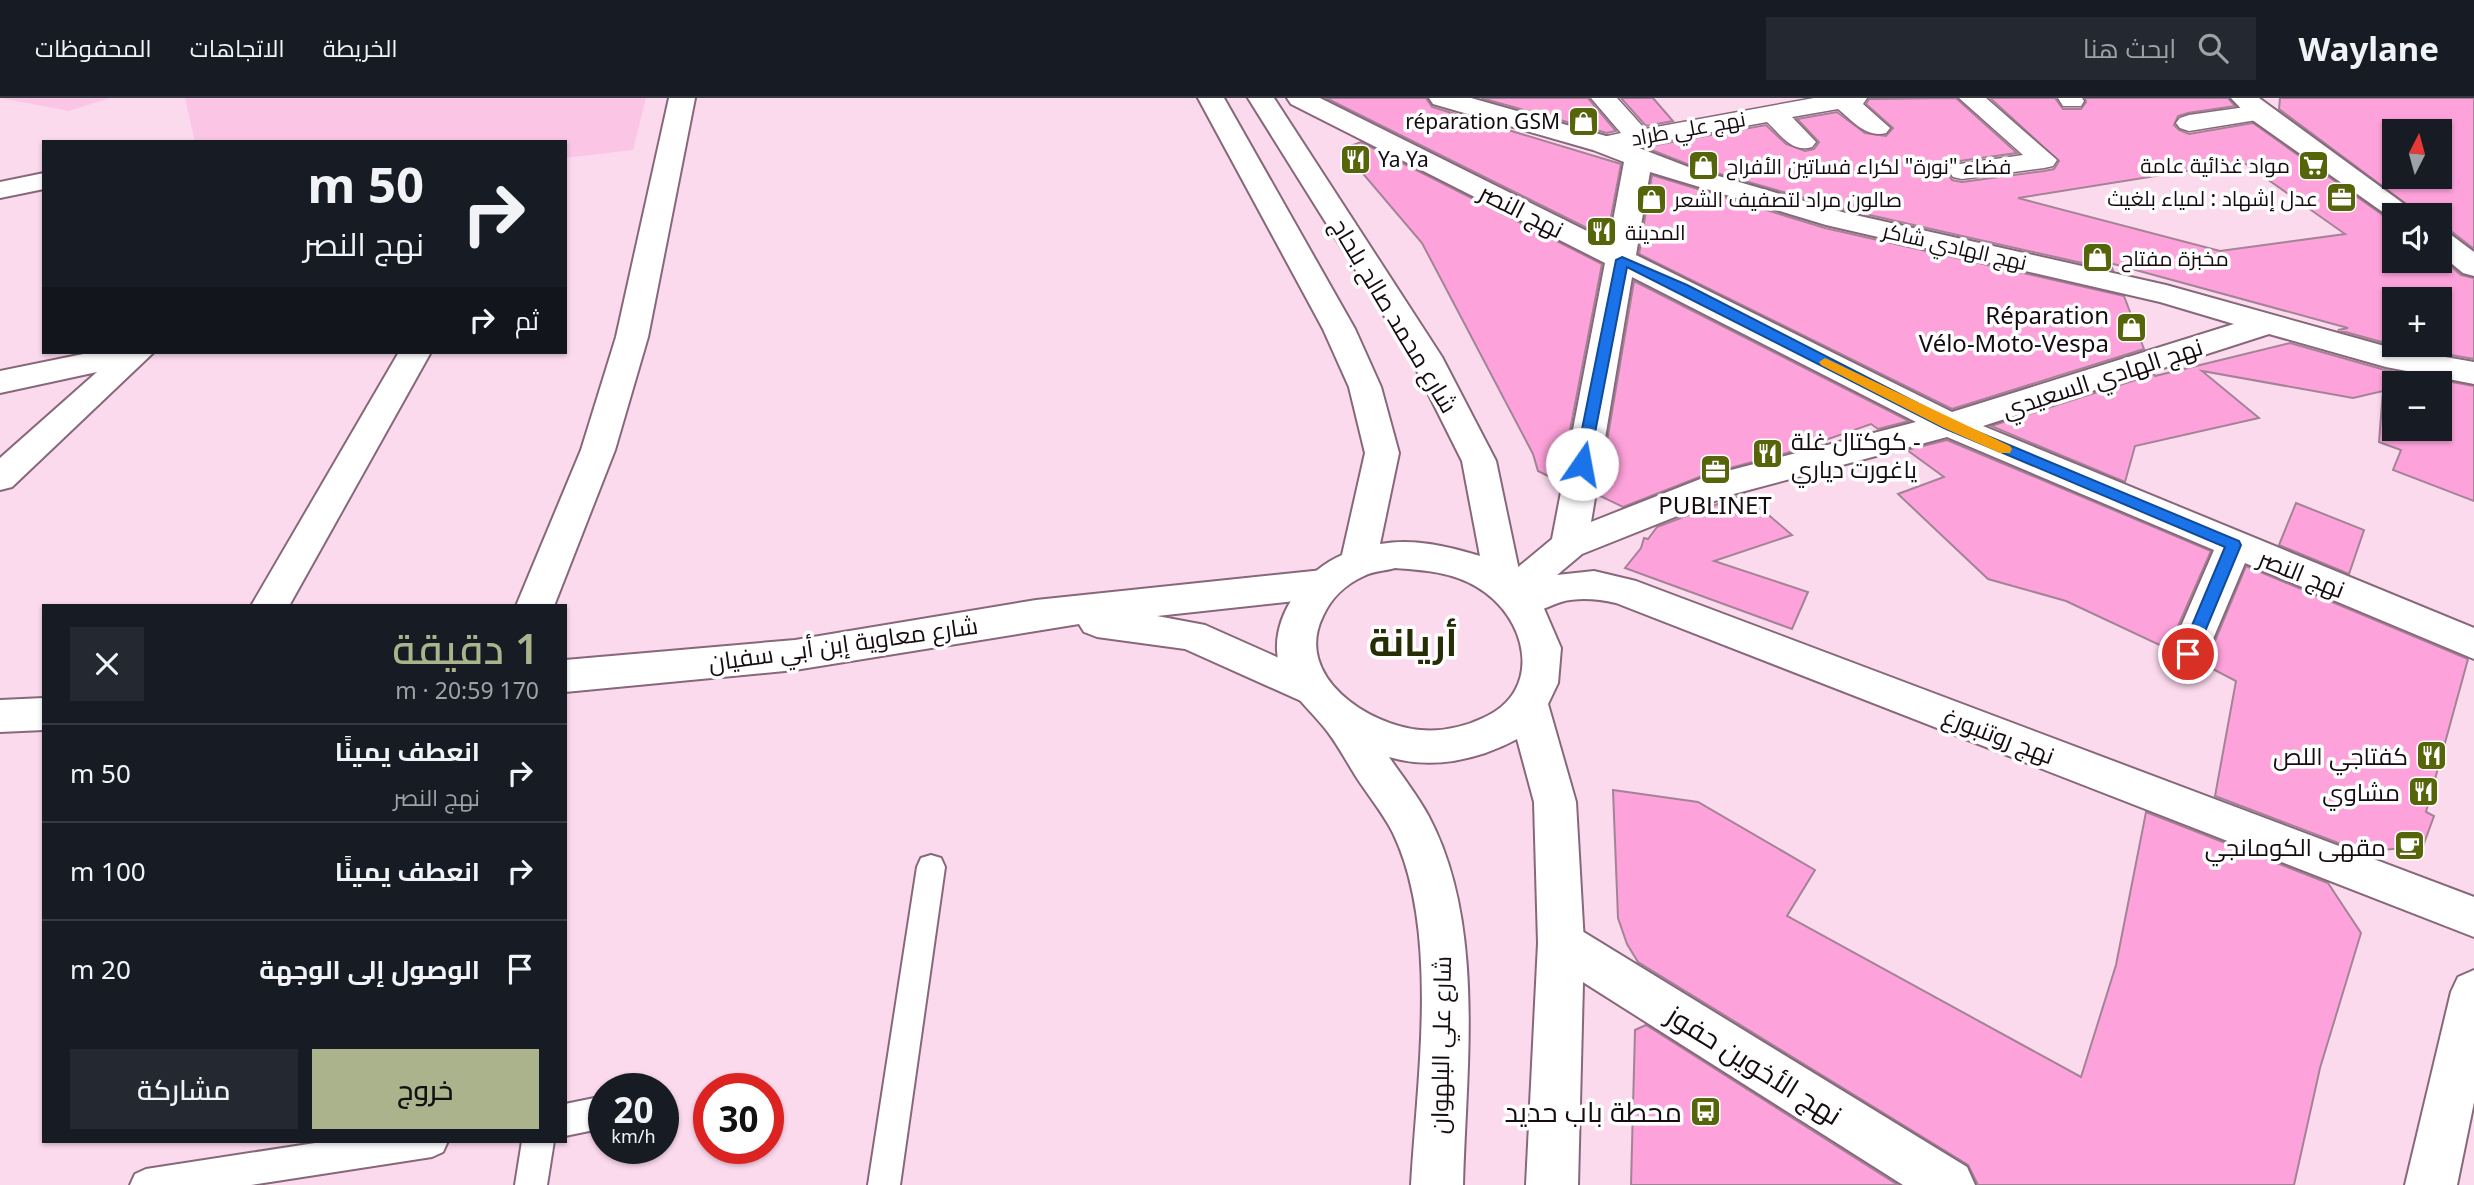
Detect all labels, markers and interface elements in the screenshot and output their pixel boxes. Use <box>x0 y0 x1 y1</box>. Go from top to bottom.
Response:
search box <box>1766 17 2256 80</box>
text: Waylane <box>2298 26 2439 71</box>
icon: search <box>2194 29 2232 67</box>
text: ابحث هنا <box>2083 30 2176 66</box>
text: المحفوظات <box>35 31 152 64</box>
text: الاتجاهات <box>190 31 285 64</box>
text: الخريطة <box>323 31 398 64</box>
shop icon: réparation GSM <box>1566 104 1600 138</box>
street label: نهج علي طراد <box>1629 104 1748 155</box>
place label: réparation GSM <box>1405 107 1560 135</box>
north arrow <box>2382 119 2452 189</box>
map controls <box>2382 119 2452 441</box>
restaurant icon: Ya Ya <box>1338 142 1372 176</box>
place label: Ya Ya <box>1378 145 1429 173</box>
supermarket icon: مواد غذائية عامة <box>2296 148 2330 182</box>
shop icon: فضاء "نورة" لكراء فساتين الأفراح <box>1686 149 1720 183</box>
text: 50 m <box>307 151 424 217</box>
place label: مواد غذائية عامة <box>2140 151 2290 179</box>
place label: فضاء "نورة" لكراء فساتين الأفراح <box>1726 152 2011 181</box>
icon: right <box>448 168 539 259</box>
street label: نهج النصر <box>1472 174 1570 246</box>
office icon: عدل إشهاد : لمياء بلغيث <box>2324 181 2358 215</box>
shop icon: صالون مراد لتصفيف الشعر <box>1634 182 1668 216</box>
place label: عدل إشهاد : لمياء بلغيث <box>2107 184 2318 212</box>
place label: صالون مراد لتصفيف الشعر <box>1673 185 1902 213</box>
button: sound <box>2382 203 2452 273</box>
street label: شارع محمد صالح بلحاج <box>1323 211 1466 419</box>
restaurant icon: المدينة <box>1585 215 1619 249</box>
street label: نهج الهادي شاكر <box>1879 216 2030 279</box>
place label: المدينة <box>1625 218 1686 246</box>
text: نهج النصر <box>303 222 424 265</box>
shop icon: مخبزة مفتاح <box>2081 241 2115 275</box>
place label: مخبزة مفتاح <box>2121 244 2229 273</box>
button: + <box>2382 287 2452 357</box>
place label: Réparation Vélo-Moto-Vespa <box>1919 298 2109 359</box>
icon: right <box>463 301 501 339</box>
text: ثم <box>515 302 539 338</box>
shop icon: Réparation Vélo-Moto-Vespa <box>2115 311 2149 345</box>
street label: نهج الهادي السعيدي <box>1997 329 2208 428</box>
button: − <box>2382 371 2452 441</box>
place label: كوكتال غلة - ياغورت دياري <box>1791 424 1921 488</box>
position arrow <box>1545 427 1619 501</box>
restaurant icon: كوكتال غلة - ياغورت دياري <box>1751 437 1785 471</box>
office icon: PUBLINET <box>1698 453 1732 487</box>
place label: PUBLINET <box>1658 488 1772 521</box>
street label: نهج النصر <box>2252 540 2350 606</box>
street label: شارع معاوية إبن أبي سفيان <box>706 608 980 682</box>
district label: أريانة <box>1369 615 1457 667</box>
text: 1 دقيقة <box>392 619 539 676</box>
pin <box>2158 624 2218 684</box>
button: close <box>70 627 144 701</box>
icon: arrive <box>2169 635 2207 673</box>
text: 170 m · 20:59 <box>395 674 539 706</box>
street label: نهج روتنبورغ <box>1938 699 2059 772</box>
text: انعطف يمينًا <box>335 733 480 769</box>
restaurant icon: كفتاجي اللص <box>2414 738 2448 772</box>
place label: كفتاجي اللص <box>2273 739 2408 776</box>
icon: right <box>501 754 539 792</box>
text: 50 m <box>70 755 131 791</box>
restaurant icon: مشاوي <box>2406 774 2440 808</box>
place label: مشاوي <box>2322 775 2400 811</box>
text: نهج النصر <box>393 781 480 813</box>
cafe icon: مقهى الكومانجي <box>2392 829 2426 863</box>
place label: مقهى الكومانجي <box>2205 830 2386 867</box>
icon: right <box>501 852 539 890</box>
text: 100 m <box>70 853 146 889</box>
text: انعطف يمينًا <box>335 853 480 889</box>
icon: arrive <box>501 950 539 988</box>
text: 20 m <box>70 951 131 987</box>
text: الوصول إلى الوجهة <box>259 951 480 987</box>
street label: شارع علي البلهوان <box>1422 956 1462 1134</box>
street label: نهج الأخوين حفوز <box>1658 994 1850 1134</box>
button: مشاركة <box>70 1049 298 1129</box>
button: خروج <box>312 1049 539 1129</box>
speed limit sign: 30 <box>693 1073 784 1164</box>
text: 20 <box>613 1086 654 1133</box>
place label: محطة باب حديد <box>1505 1092 1682 1130</box>
bus stop icon: محطة باب حديد <box>1688 1094 1722 1128</box>
text: km/h <box>611 1124 656 1148</box>

